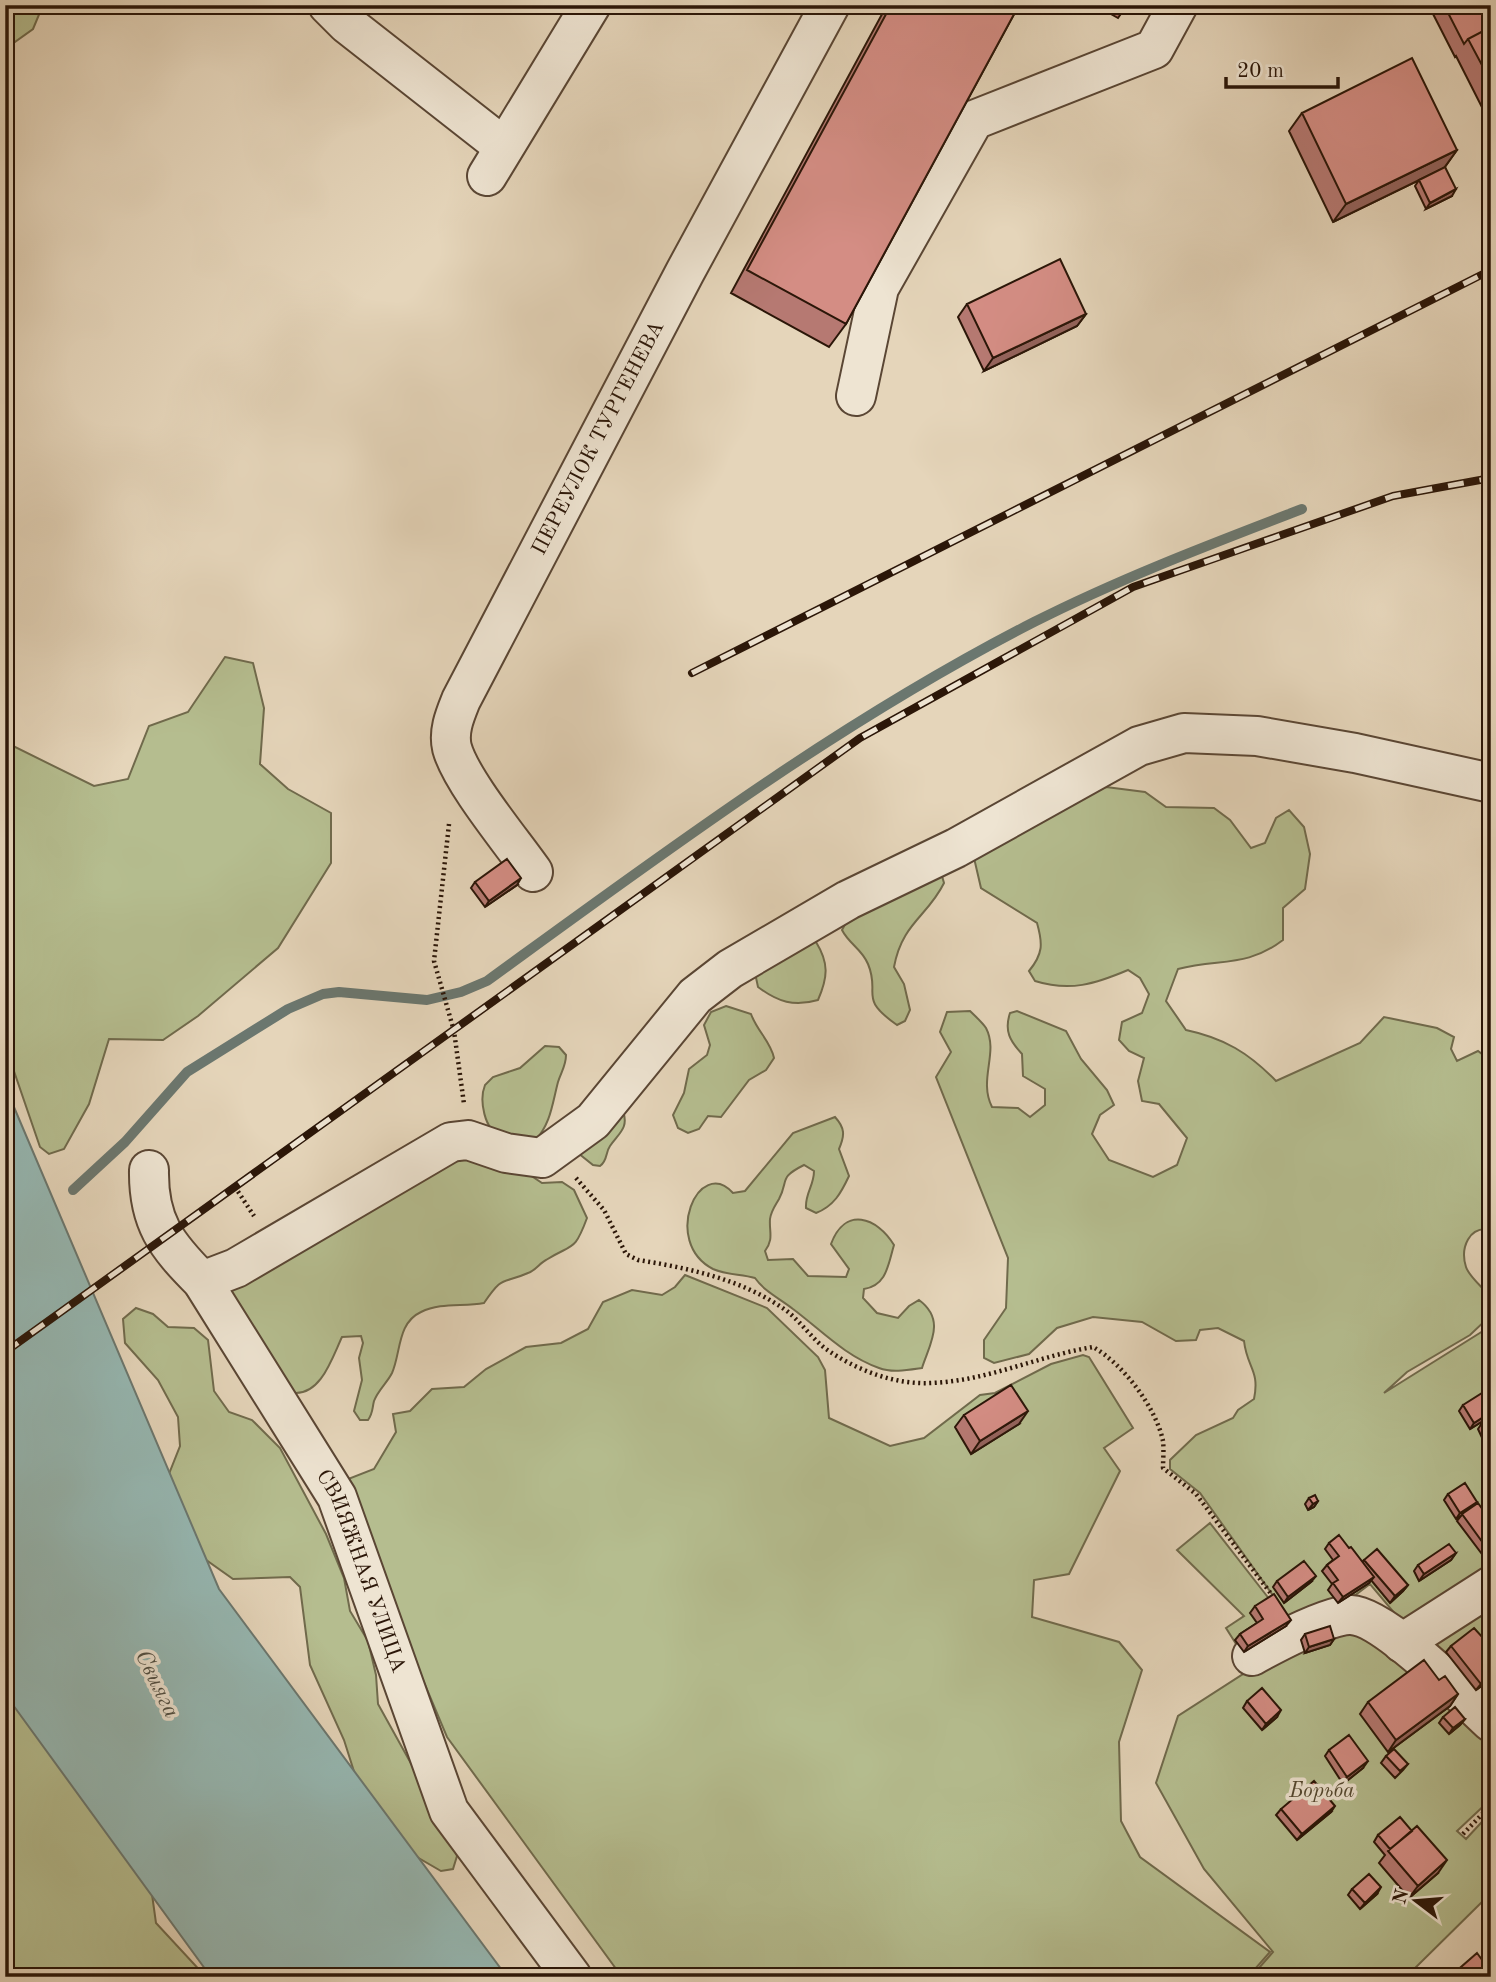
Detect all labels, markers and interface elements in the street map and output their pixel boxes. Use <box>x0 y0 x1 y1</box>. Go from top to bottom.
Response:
scale bar <box>1226 46 1338 90</box>
text: 20 m <box>1237 61 1284 82</box>
street label: ПЕРЕУЛОК ТУРГЕНЕВА <box>528 318 668 558</box>
street label: СВИЯЖНАЯ УЛИЦА <box>312 1466 409 1675</box>
water label: Свияга <box>131 1646 183 1722</box>
park label: Борьба <box>1288 1781 1355 1802</box>
north arrow <box>1380 1867 1450 1937</box>
text: N <box>1391 1887 1413 1907</box>

